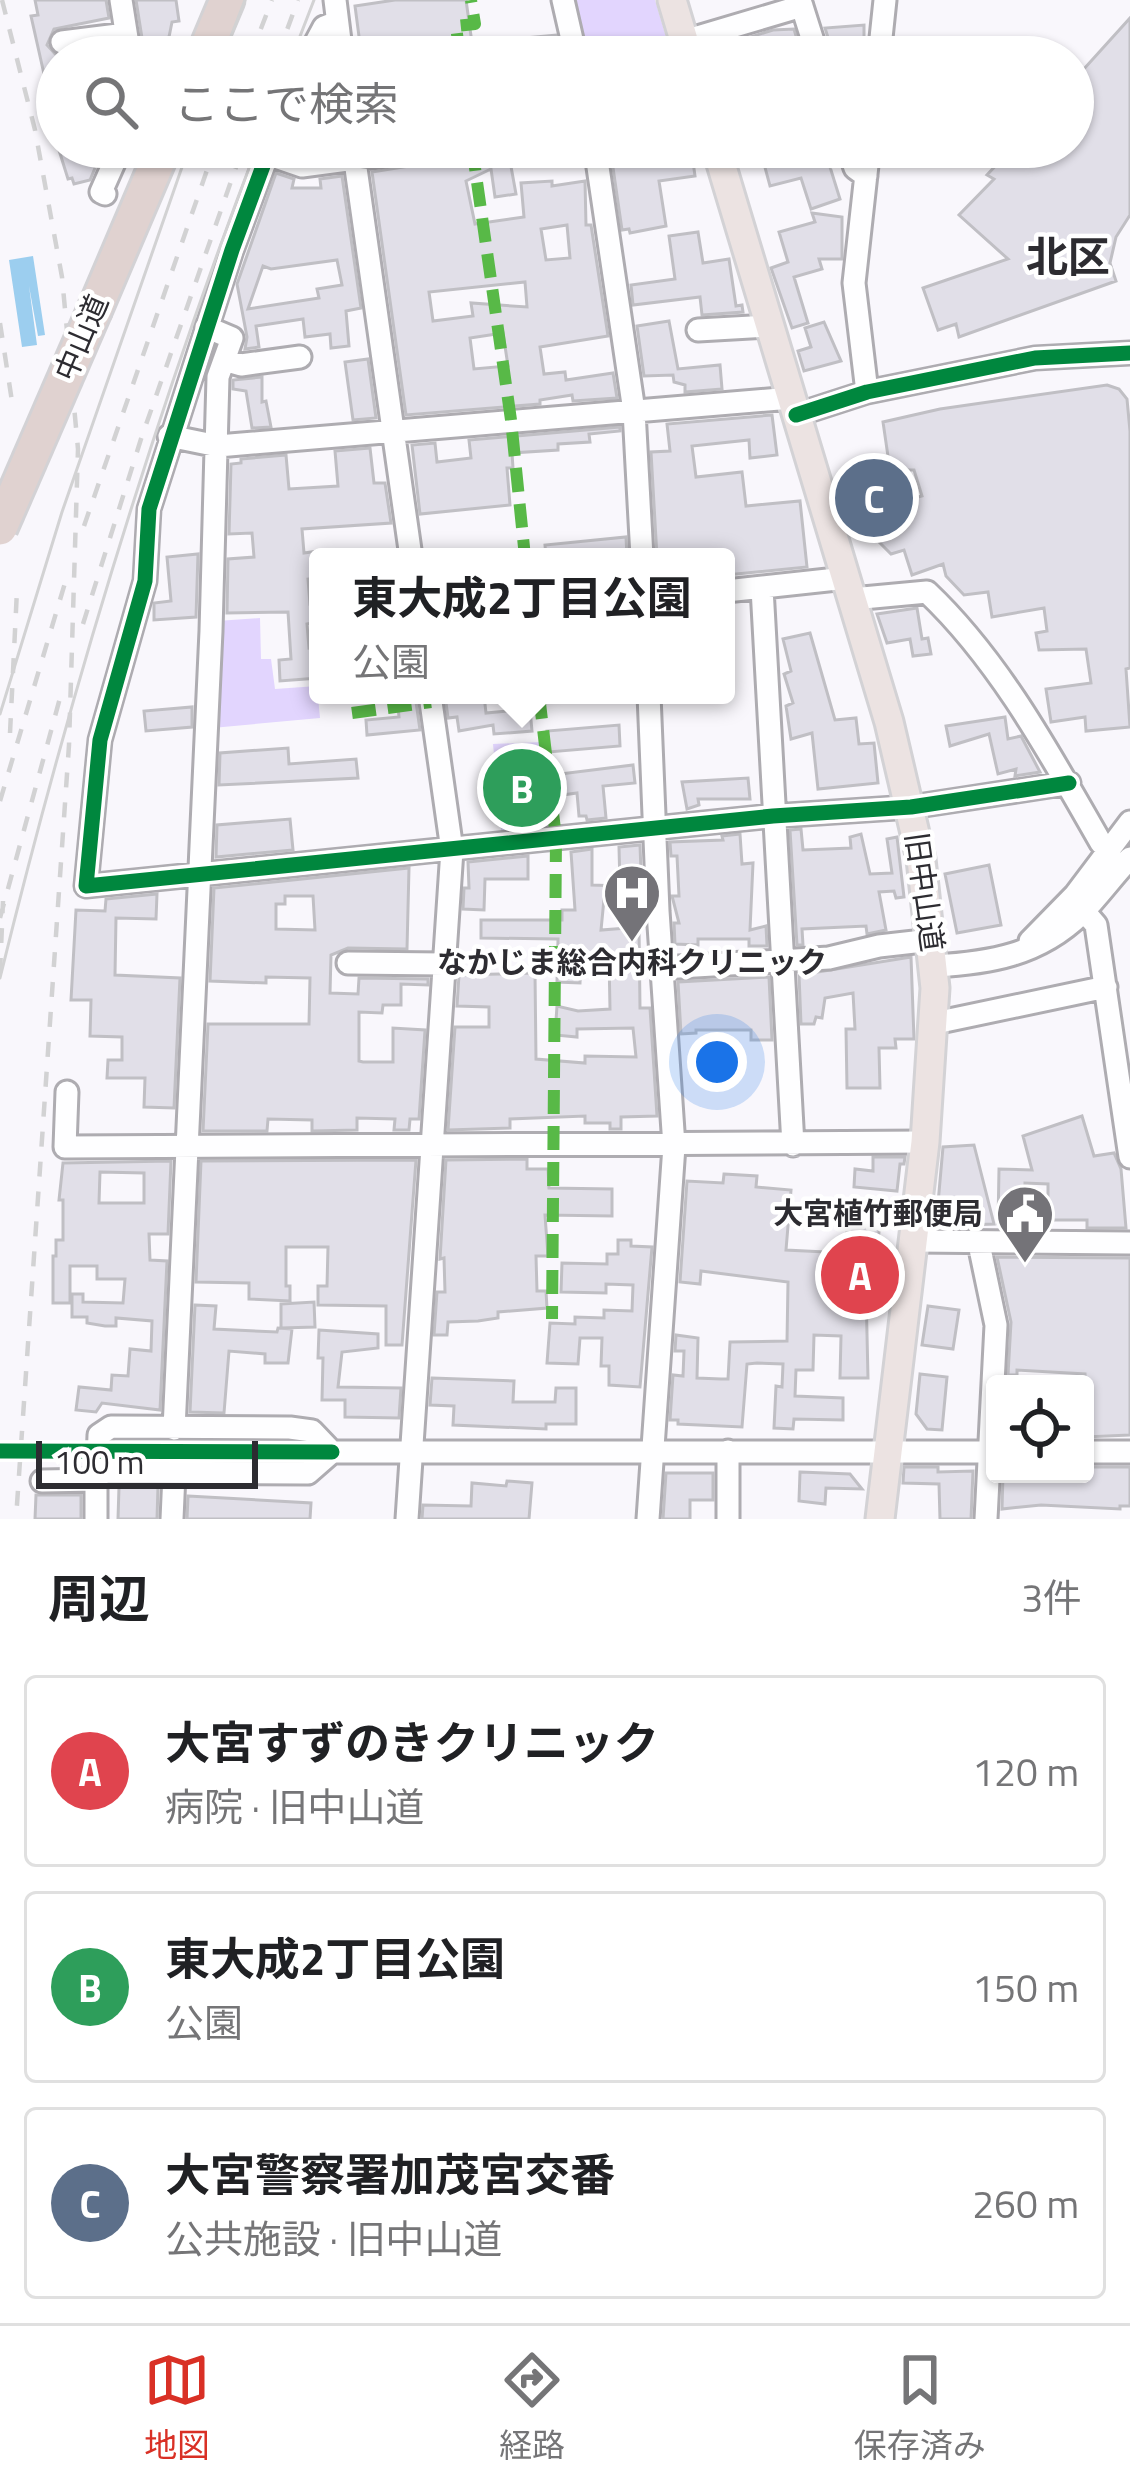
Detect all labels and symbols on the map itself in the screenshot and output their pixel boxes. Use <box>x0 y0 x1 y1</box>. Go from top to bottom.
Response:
district label: 北区 <box>1026 224 1110 288</box>
street label: 中山道 <box>42 287 120 388</box>
pin: C <box>835 453 913 543</box>
pin: B <box>483 743 561 833</box>
street label: 旧中山道 <box>894 829 956 954</box>
hospital icon: なかじま総合内科クリニック <box>601 862 663 944</box>
place label: なかじま総合内科クリニック <box>437 939 827 985</box>
your location <box>687 1032 747 1092</box>
public building icon: 大宮植竹郵便局 <box>994 1183 1056 1265</box>
place label: 大宮植竹郵便局 <box>773 1190 983 1236</box>
pin: A <box>821 1230 899 1320</box>
scale bar <box>36 1435 258 1488</box>

